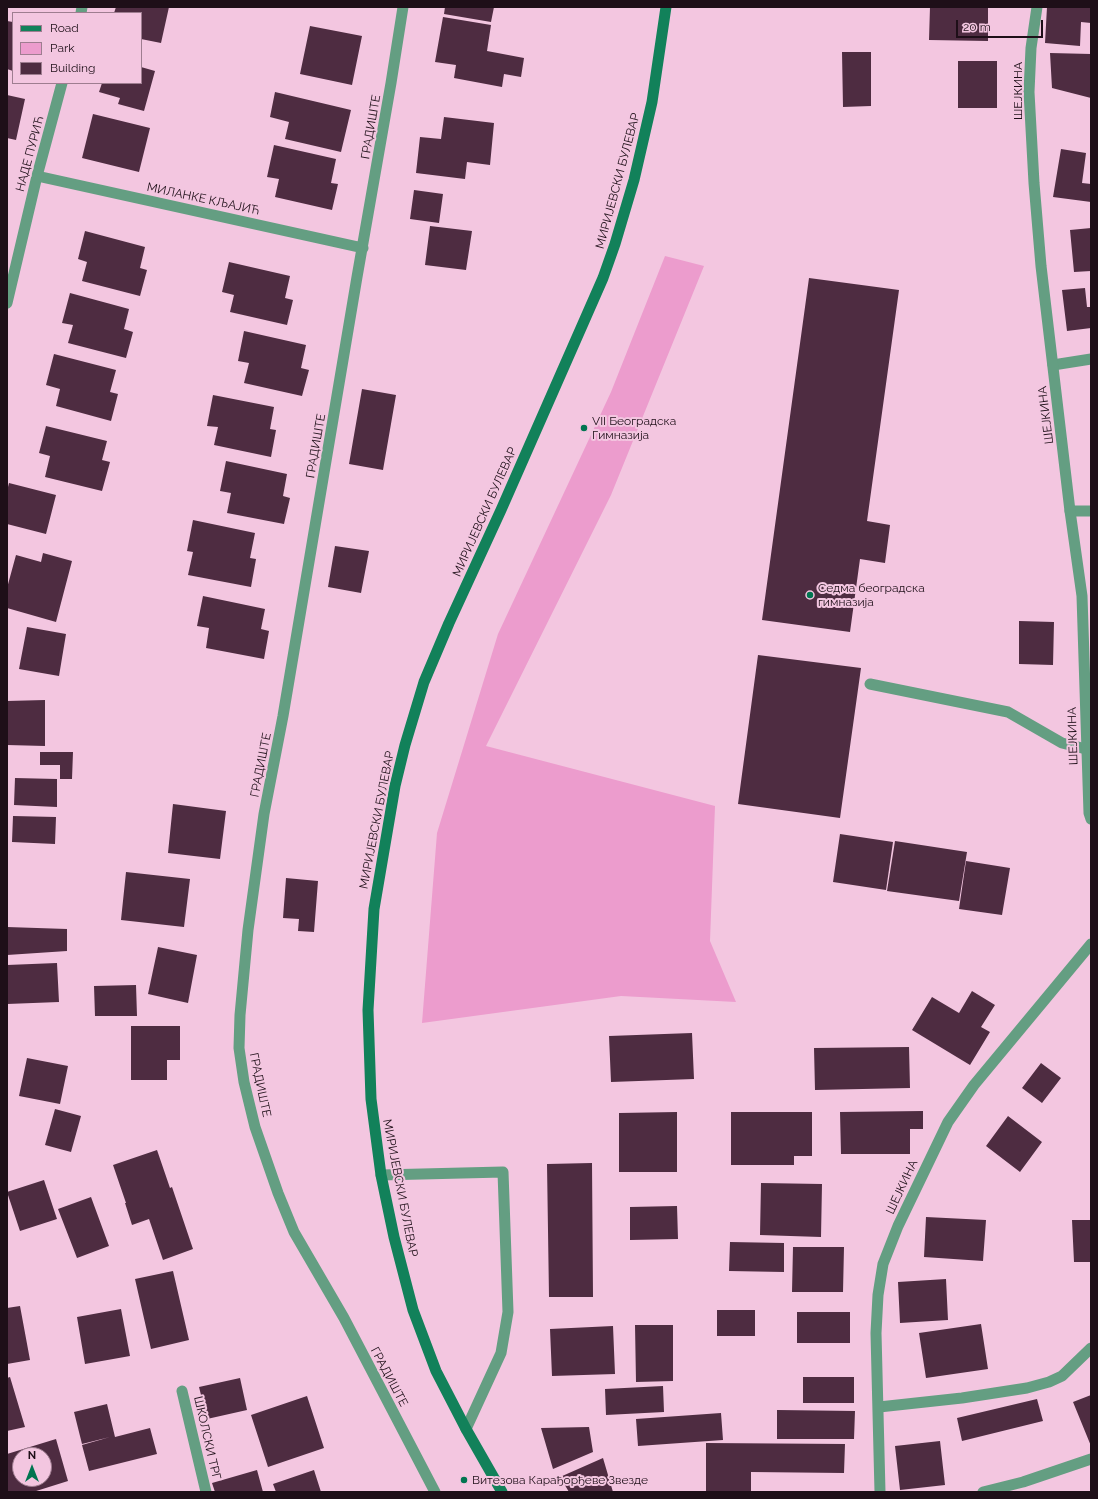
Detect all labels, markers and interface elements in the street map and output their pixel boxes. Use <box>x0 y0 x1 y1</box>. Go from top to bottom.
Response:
legend <box>12 12 142 84</box>
scale bar <box>958 12 1045 38</box>
text: 20 m <box>963 20 991 34</box>
text: Road <box>50 21 79 35</box>
text: Park <box>50 41 75 55</box>
text: Building <box>50 61 96 75</box>
street label: ШЕЈКИНА <box>1011 62 1025 120</box>
street label: ГРАДИШТЕ <box>358 94 384 160</box>
street label: МИРИЈЕВСКИ БУЛЕВАР <box>593 112 643 250</box>
street label: НАДЕ ПУРИЋ <box>13 115 47 193</box>
street label: МИЛАНКЕ КЉАЈИЋ <box>145 180 261 218</box>
street label: ШЕЈКИНА <box>1035 385 1057 445</box>
street label: ГРАДИШТЕ <box>303 413 329 479</box>
place label: VII Београдска Гимназија <box>592 414 676 442</box>
marker: VII Београдска Гимназија <box>579 423 589 433</box>
street label: МИРИЈЕВСКИ БУЛЕВАР <box>450 445 520 579</box>
place label: Седма београдска гимназија <box>818 581 925 609</box>
marker: Седма београдска гимназија <box>805 590 815 600</box>
street label: ШЕЈКИНА <box>1065 707 1081 765</box>
street label: ГРАДИШТЕ <box>248 732 274 798</box>
street label: МИРИЈЕВСКИ БУЛЕВАР <box>357 750 397 890</box>
street label: ГРАДИШТЕ <box>246 1052 274 1118</box>
street label: МИРИЈЕВСКИ БУЛЕВАР <box>380 1118 420 1258</box>
street label: ШЕЈКИНА <box>883 1158 921 1216</box>
street label: ГРАДИШТЕ <box>367 1345 411 1409</box>
street label: ШКОЛСКИ ТРГ <box>190 1395 224 1481</box>
north arrow <box>12 1447 52 1487</box>
text: N <box>28 1449 36 1462</box>
place label: Витезова Карађорђеве Звезде <box>472 1473 648 1487</box>
marker: Витезова Карађорђеве Звезде <box>459 1475 469 1485</box>

